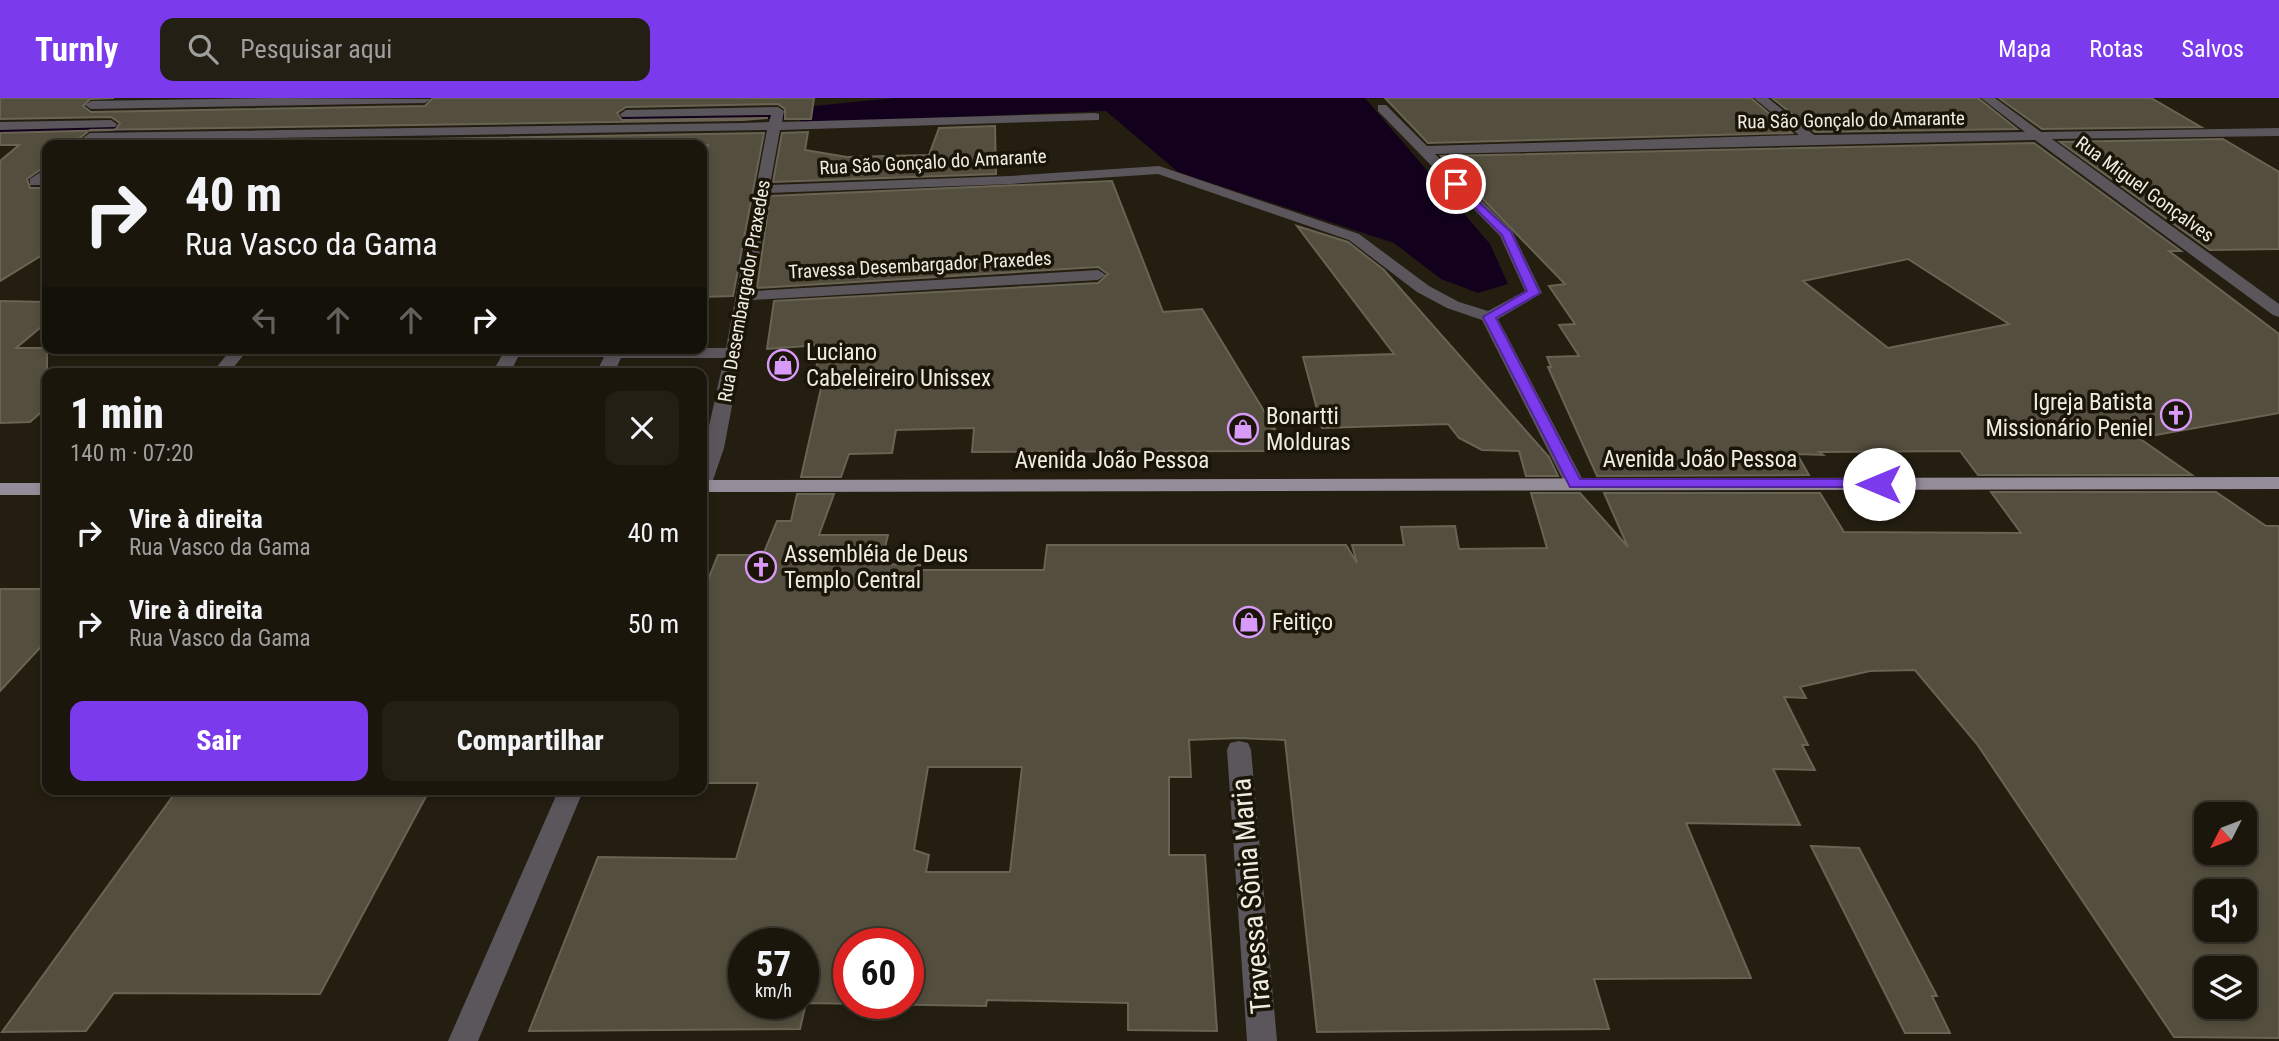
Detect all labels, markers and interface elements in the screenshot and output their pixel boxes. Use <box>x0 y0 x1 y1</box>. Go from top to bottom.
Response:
search box <box>160 18 650 81</box>
text: Turnly <box>35 30 118 69</box>
icon: search <box>184 30 222 68</box>
text: Pesquisar aqui <box>240 34 392 64</box>
text: Mapa <box>1998 35 2051 63</box>
text: Rotas <box>2089 35 2143 63</box>
text: Salvos <box>2181 35 2244 63</box>
street label: Rua São Gonçalo do Amarante <box>1737 107 1965 133</box>
street label: Rua Miguel Gonçalves <box>2071 131 2219 247</box>
street label: Rua São Gonçalo do Amarante <box>819 145 1047 179</box>
pin <box>1426 154 1486 214</box>
icon: arrive <box>1437 165 1475 203</box>
text: 40 m <box>185 166 282 223</box>
icon: right <box>70 168 161 259</box>
street label: Rua Desembargador Praxedes <box>713 178 775 404</box>
text: Rua Vasco da Gama <box>185 225 438 263</box>
street label: Travessa Desembargador Praxedes <box>788 247 1052 283</box>
icon: left <box>246 301 284 339</box>
icon: ahead <box>319 301 357 339</box>
icon: ahead <box>392 301 430 339</box>
icon: right <box>465 301 503 339</box>
place label: Luciano Cabeleireiro Unissex <box>806 339 991 392</box>
shop icon: Luciano Cabeleireiro Unissex <box>766 348 800 382</box>
text: 1 min <box>70 389 164 438</box>
place label: Igreja Batista Missionário Peniel <box>1985 389 2153 442</box>
button: close <box>605 391 679 465</box>
church icon: Igreja Batista Missionário Peniel <box>2159 398 2193 432</box>
place label: Bonartti Molduras <box>1266 403 1351 456</box>
shop icon: Bonartti Molduras <box>1226 412 1260 446</box>
text: 140 m · 07:20 <box>70 440 194 467</box>
street label: Avenida João Pessoa <box>1603 446 1797 473</box>
street label: Avenida João Pessoa <box>1015 447 1209 474</box>
position arrow <box>1842 447 1916 521</box>
text: Vire à direita <box>129 504 263 534</box>
icon: right <box>70 514 108 552</box>
text: 40 m <box>628 518 679 548</box>
text: Rua Vasco da Gama <box>129 534 311 561</box>
place label: Assembléia de Deus Templo Central <box>784 541 968 594</box>
church icon: Assembléia de Deus Templo Central <box>744 550 778 584</box>
text: Vire à direita <box>129 595 263 625</box>
icon: right <box>70 605 108 643</box>
shop icon: Feitiço <box>1232 605 1266 639</box>
text: 50 m <box>628 609 679 639</box>
place label: Feitiço <box>1272 609 1333 636</box>
text: Rua Vasco da Gama <box>129 625 311 652</box>
button: Sair <box>70 701 368 781</box>
button: Compartilhar <box>382 701 679 781</box>
street label: Travessa Sônia Maria <box>1224 777 1278 1015</box>
north arrow <box>2194 802 2258 864</box>
map controls <box>2194 802 2257 1019</box>
button: sound <box>2194 879 2257 942</box>
speed limit sign: 60 <box>833 928 924 1019</box>
text: 57 <box>756 944 791 985</box>
button: layers <box>2194 956 2257 1019</box>
text: km/h <box>755 980 792 1001</box>

